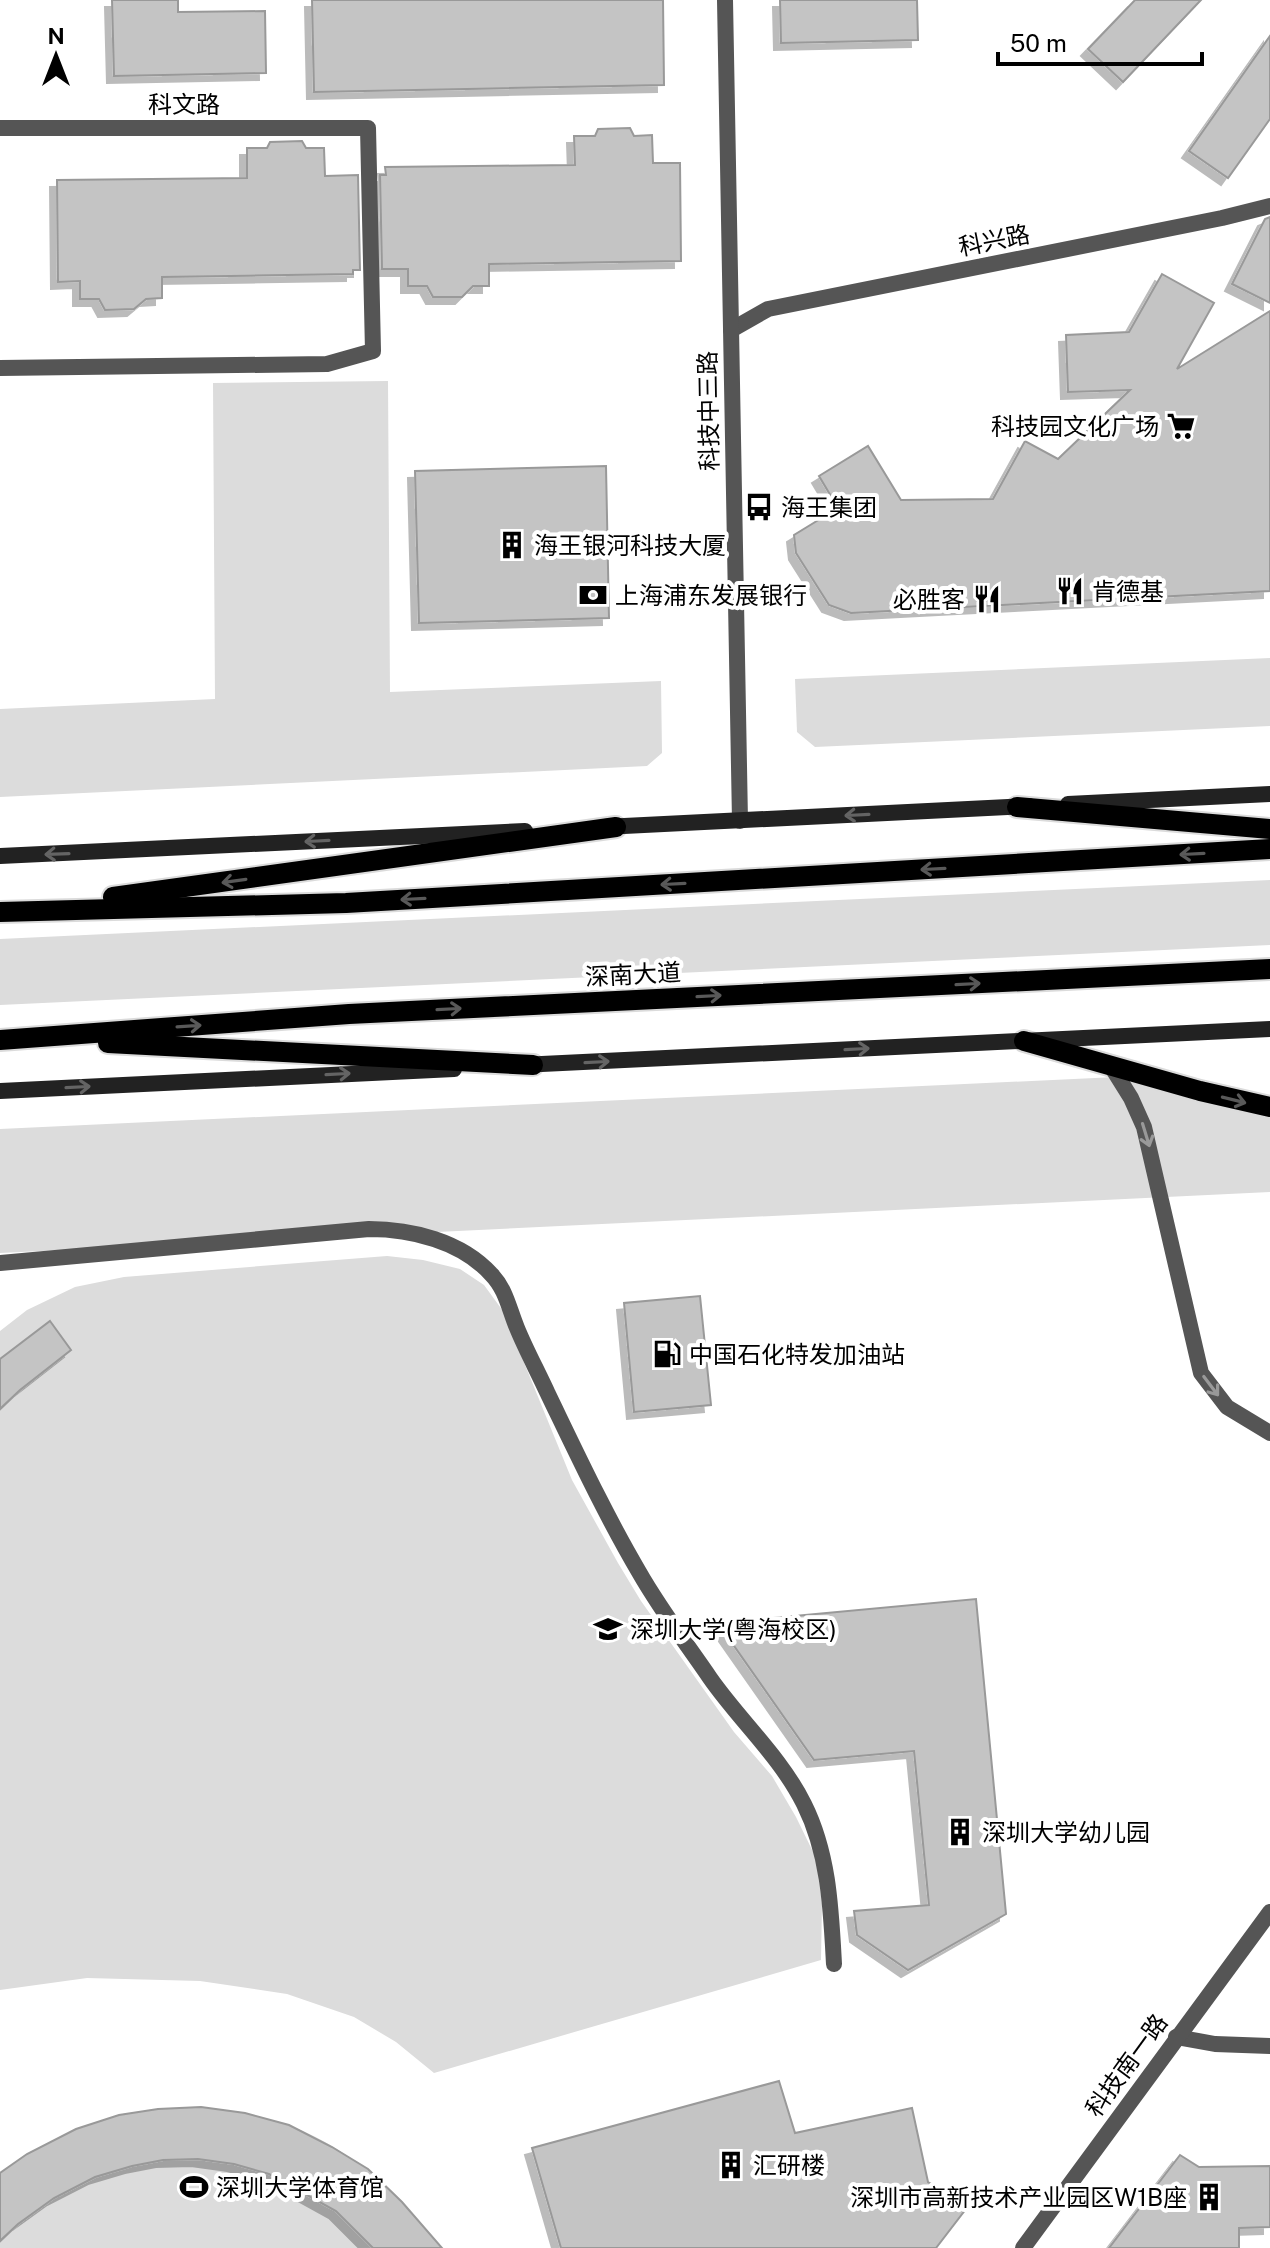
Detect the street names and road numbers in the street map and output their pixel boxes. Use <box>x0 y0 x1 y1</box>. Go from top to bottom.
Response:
street label: 科文路 <box>148 90 220 118</box>
street label: 科兴路 <box>956 219 1032 261</box>
street label: 科技中三路 <box>693 351 723 471</box>
street label: 深南大道 <box>584 958 682 990</box>
street label: 科技南一路 <box>1079 2008 1173 2122</box>

